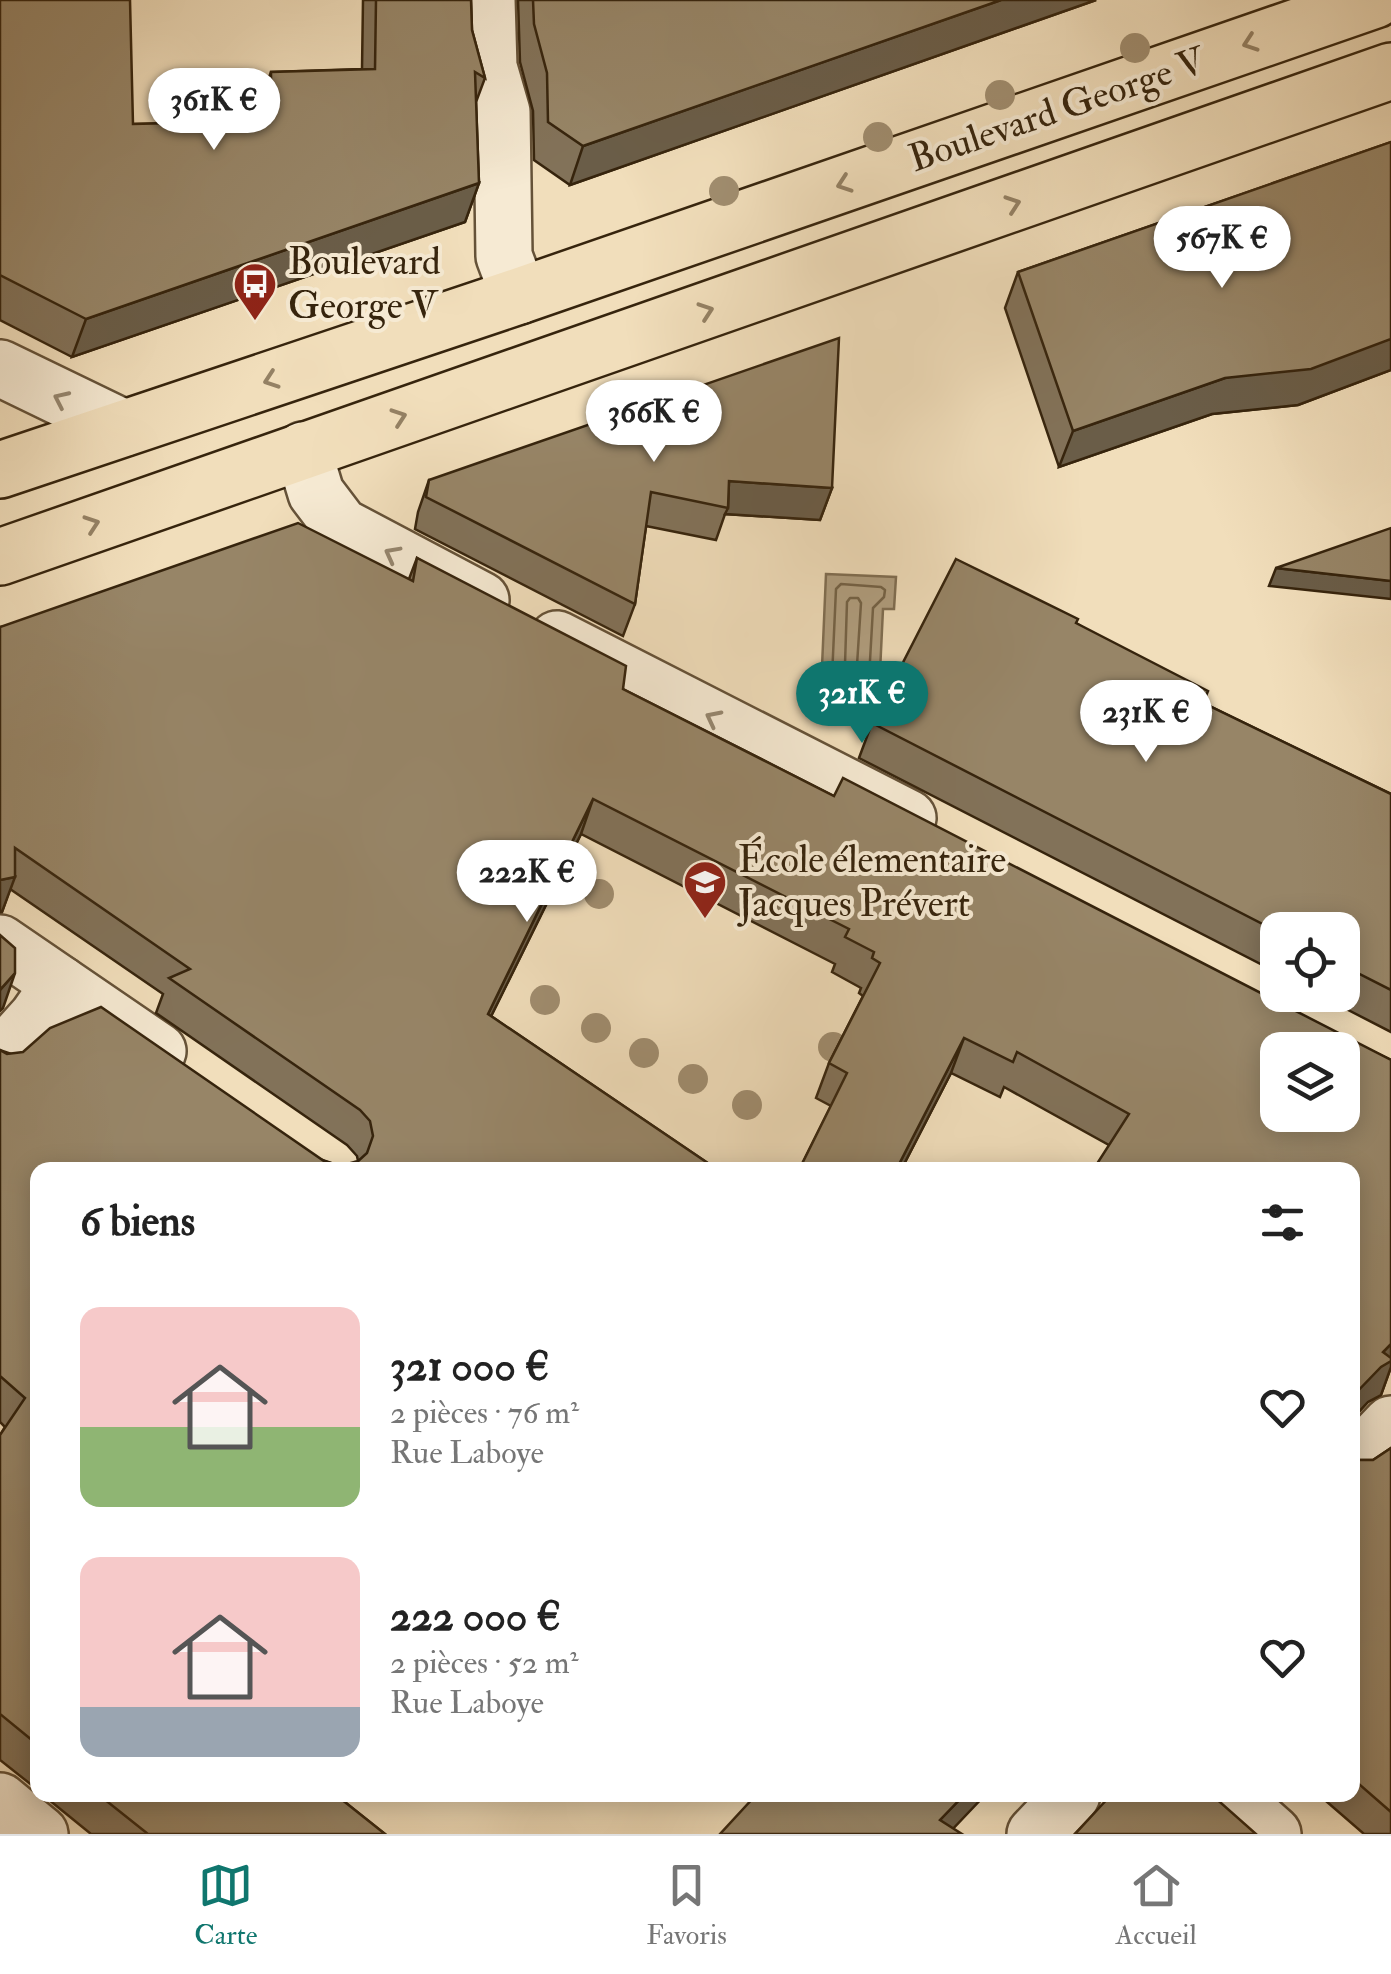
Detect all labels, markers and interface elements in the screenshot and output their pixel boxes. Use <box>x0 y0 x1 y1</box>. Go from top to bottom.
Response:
one-way arrow <box>1242 32 1259 52</box>
street label: Boulevard George V <box>903 36 1213 183</box>
pin: 361K € <box>133 68 295 153</box>
text: 361K € <box>170 80 258 120</box>
one-way arrow <box>836 172 853 193</box>
one-way arrow <box>1003 195 1020 216</box>
pin: 567K € <box>1141 206 1303 291</box>
text: 567K € <box>1176 218 1268 258</box>
place label: Boulevard George V <box>288 238 441 330</box>
bus stop icon: Boulevard George V <box>232 261 278 322</box>
one-way arrow <box>696 302 713 322</box>
one-way arrow <box>264 368 281 388</box>
pin: 366K € <box>573 380 735 465</box>
one-way arrow <box>54 392 72 412</box>
text: 366K € <box>608 392 700 432</box>
one-way arrow <box>389 408 406 428</box>
one-way arrow <box>82 515 99 536</box>
one-way arrow <box>385 547 403 566</box>
pin: 321K € <box>781 661 943 746</box>
text: 321K € <box>818 673 906 713</box>
pin: 231K € <box>1065 680 1227 765</box>
text: 231K € <box>1102 692 1190 732</box>
one-way arrow <box>705 711 723 730</box>
place label: École élementaire Jacques Prévert <box>737 835 1006 928</box>
pin: 222K € <box>446 840 608 925</box>
text: 222K € <box>479 852 575 892</box>
school or university icon: École élementaire Jacques Prévert <box>682 859 728 920</box>
map controls <box>1260 912 1360 1132</box>
button: locate <box>1260 912 1360 1012</box>
button: layers <box>1260 1032 1360 1132</box>
icon: filters <box>1255 1195 1310 1250</box>
text: 6 biens <box>80 1196 195 1248</box>
text: 321 000 € <box>390 1341 549 1393</box>
icon: home <box>160 1347 280 1467</box>
icon: heart <box>1255 1380 1310 1435</box>
text: 2 pièces · 76 m² <box>390 1393 579 1433</box>
text: Rue Laboye <box>390 1433 544 1473</box>
text: 222 000 € <box>390 1591 561 1643</box>
icon: home <box>160 1597 280 1717</box>
icon: heart <box>1255 1630 1310 1685</box>
text: 2 pièces · 52 m² <box>390 1643 578 1683</box>
text: Rue Laboye <box>390 1683 544 1723</box>
tab: Carte <box>194 1858 257 1953</box>
tab: Favoris <box>646 1858 727 1953</box>
tab: Accueil <box>1116 1858 1197 1953</box>

